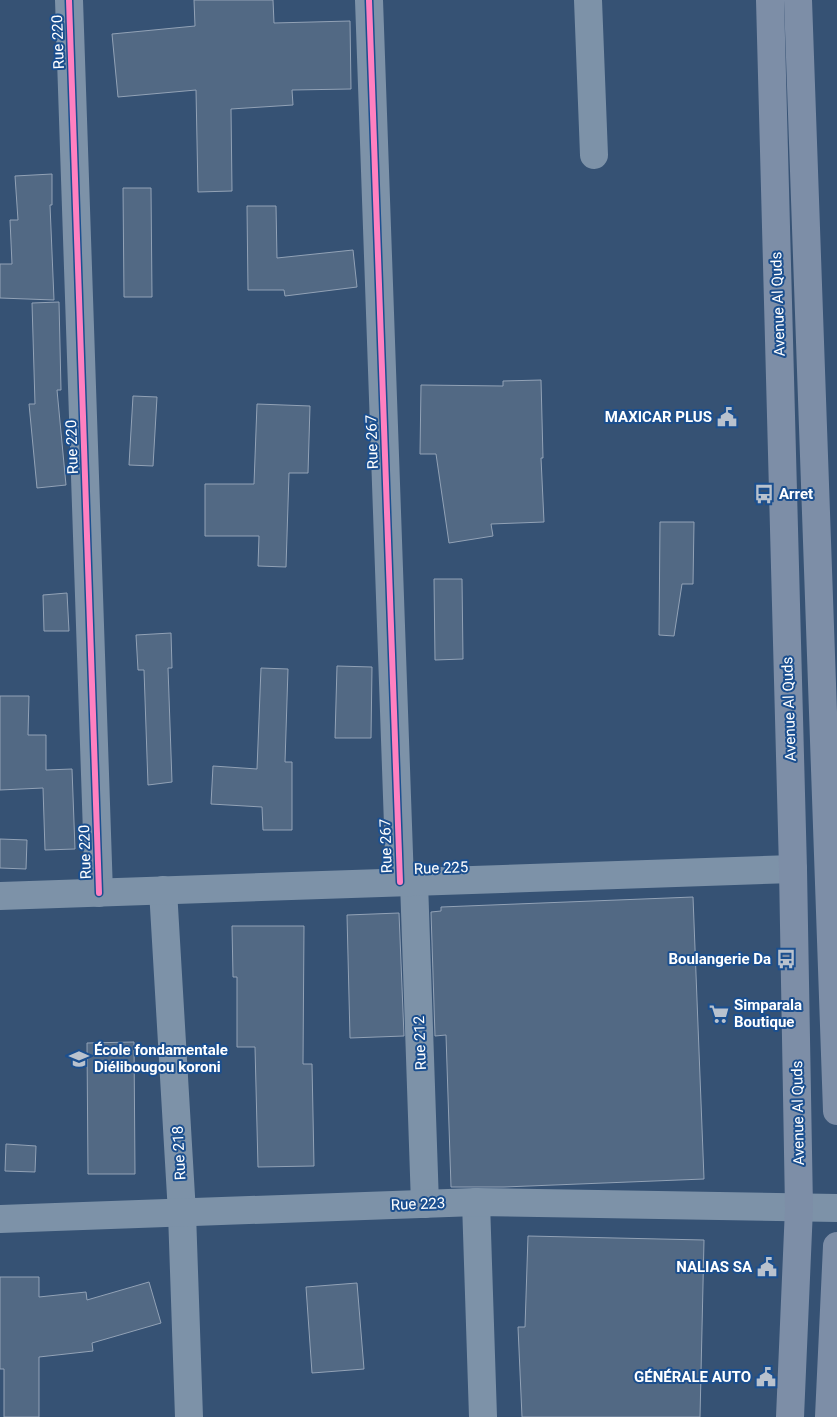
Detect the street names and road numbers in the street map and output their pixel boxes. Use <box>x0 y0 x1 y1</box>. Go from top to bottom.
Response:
street label: Rue 220 <box>48 14 68 70</box>
street label: Avenue Al Quds <box>767 251 789 357</box>
street label: Rue 267 <box>362 414 382 470</box>
street label: Rue 220 <box>62 419 82 475</box>
street label: Avenue Al Quds <box>778 656 800 762</box>
street label: Rue 267 <box>376 818 396 874</box>
street label: Rue 220 <box>75 824 95 880</box>
street label: Rue 225 <box>413 858 469 878</box>
street label: Rue 212 <box>410 1015 430 1071</box>
street label: Avenue Al Quds <box>788 1060 808 1166</box>
street label: Rue 218 <box>169 1125 189 1181</box>
street label: Rue 223 <box>390 1194 446 1214</box>

